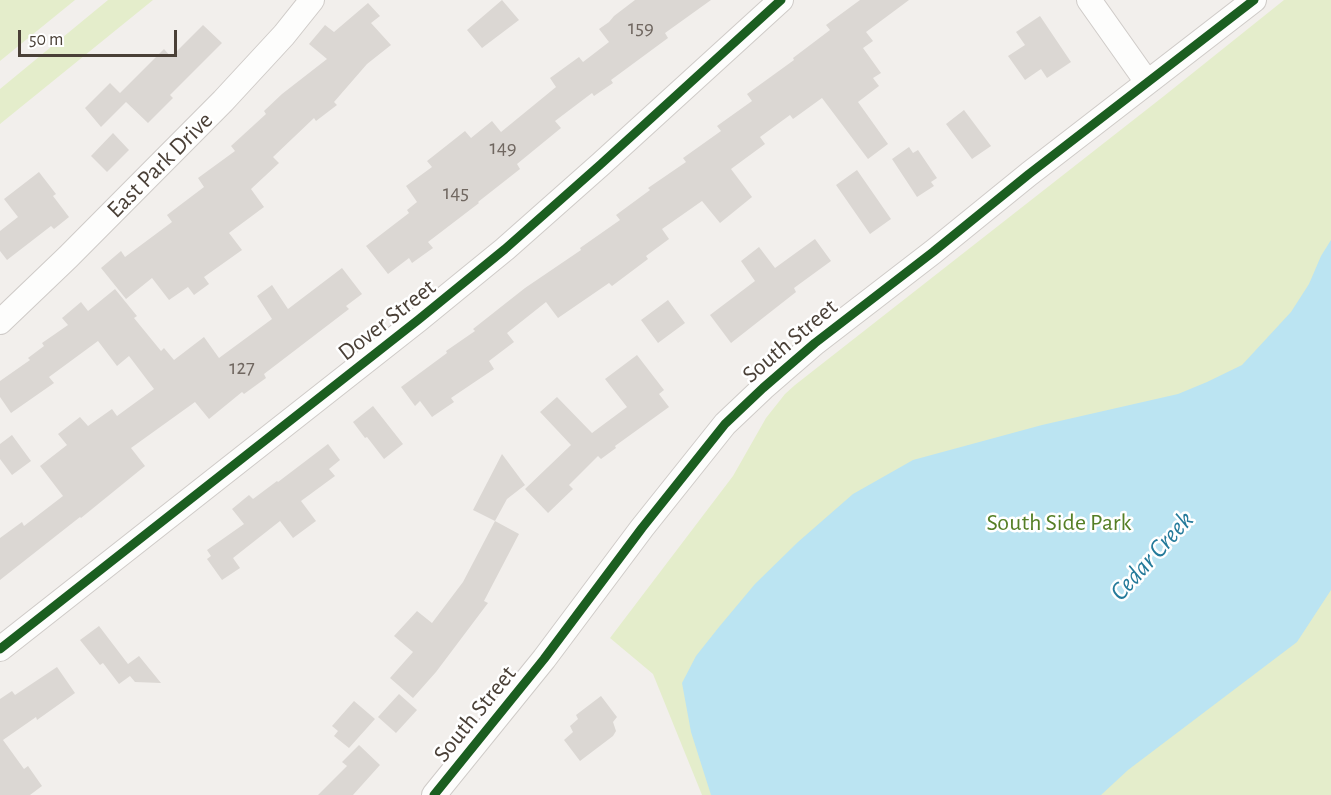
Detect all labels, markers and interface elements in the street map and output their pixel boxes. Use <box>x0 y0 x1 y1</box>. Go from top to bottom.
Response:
house number: 159 <box>628 15 654 41</box>
scale bar <box>21 18 180 56</box>
text: 50 m <box>29 31 63 49</box>
street label: East Park Drive <box>101 106 219 224</box>
house number: 149 <box>489 135 517 161</box>
house number: 145 <box>443 180 469 206</box>
street label: Dover Street <box>332 273 442 367</box>
street label: South Street <box>737 293 843 389</box>
house number: 127 <box>229 355 255 381</box>
water label: Cedar Creek <box>1104 505 1200 607</box>
park label: South Side Park <box>987 509 1131 537</box>
street label: South Street <box>427 660 523 768</box>

